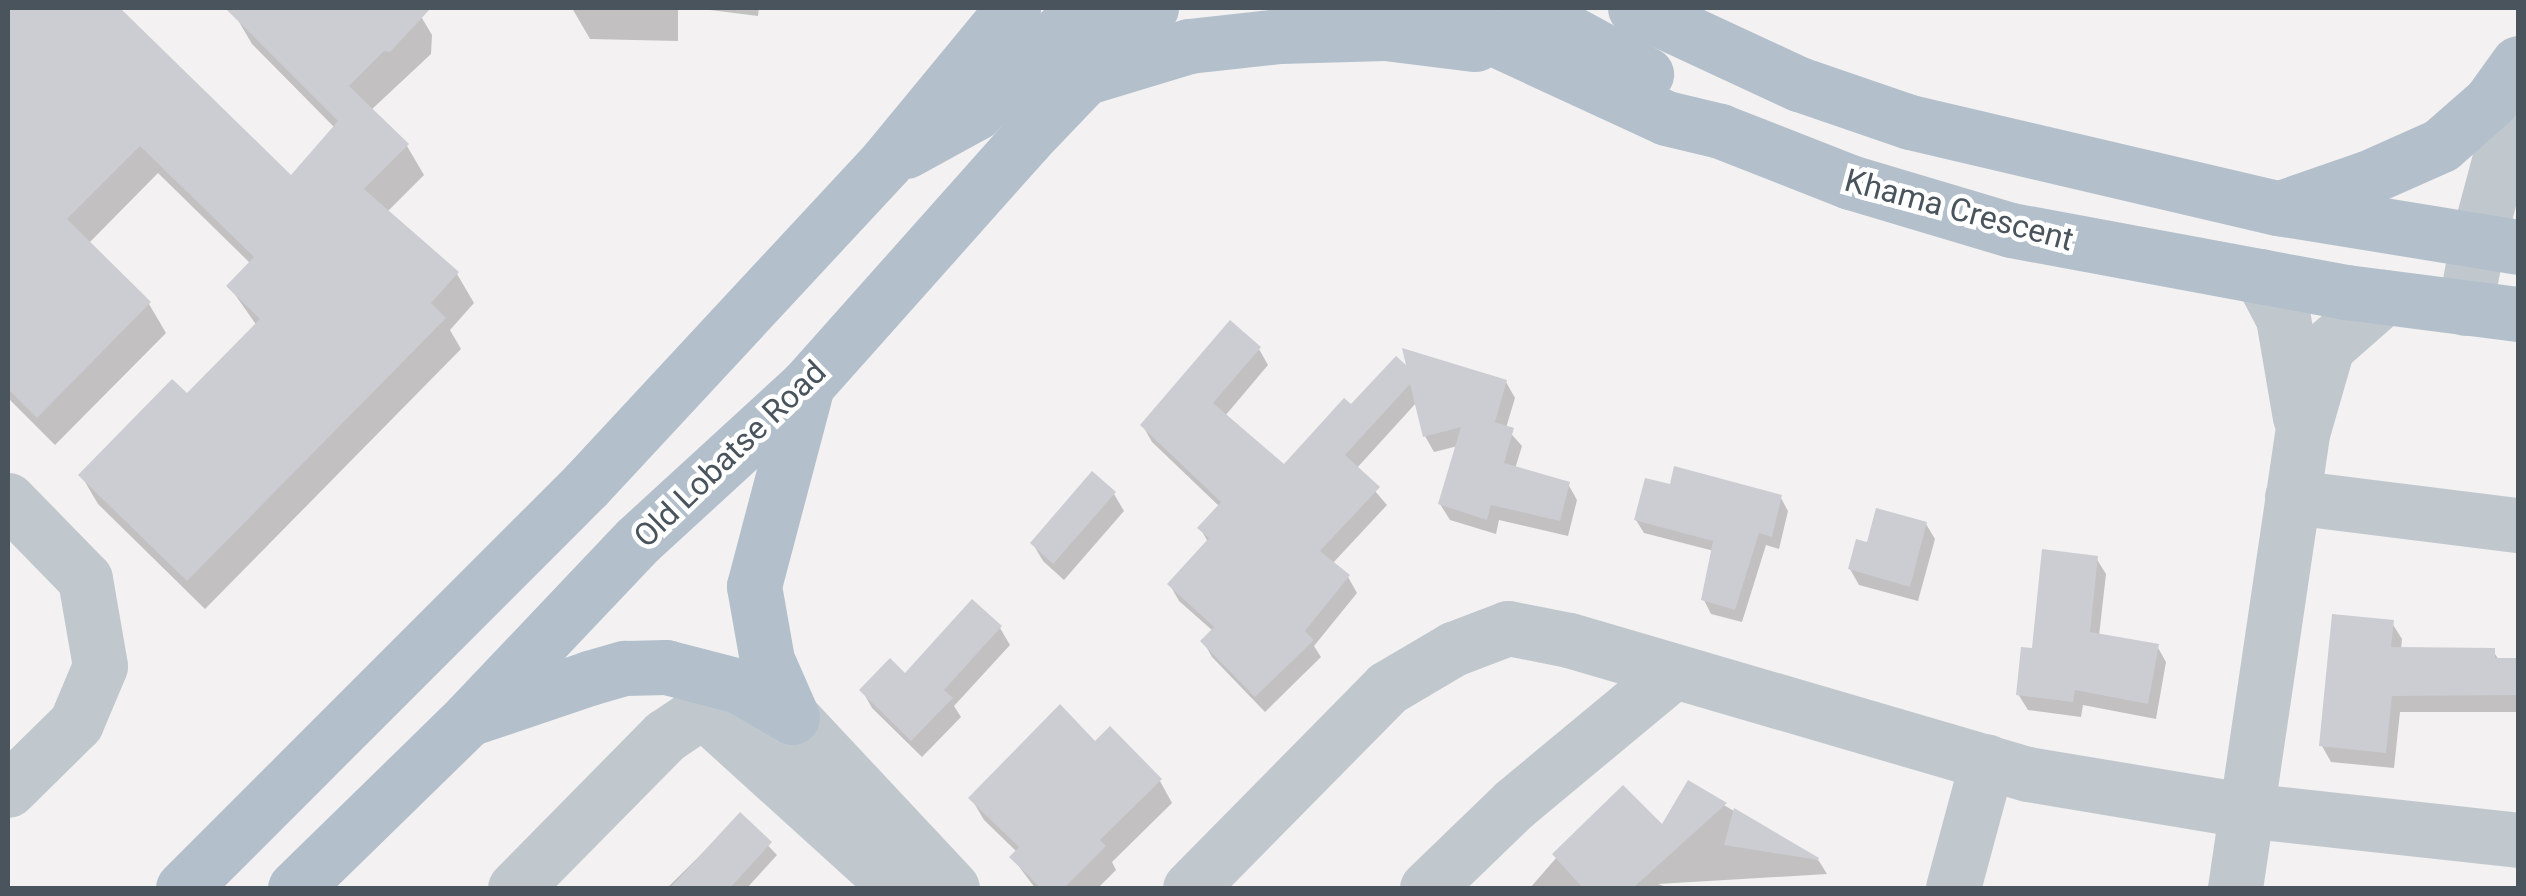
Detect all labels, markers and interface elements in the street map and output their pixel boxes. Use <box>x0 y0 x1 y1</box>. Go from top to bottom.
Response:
street label: Khama Crescent <box>1840 161 2078 259</box>
street label: Old Lobatse Road <box>626 353 834 555</box>

